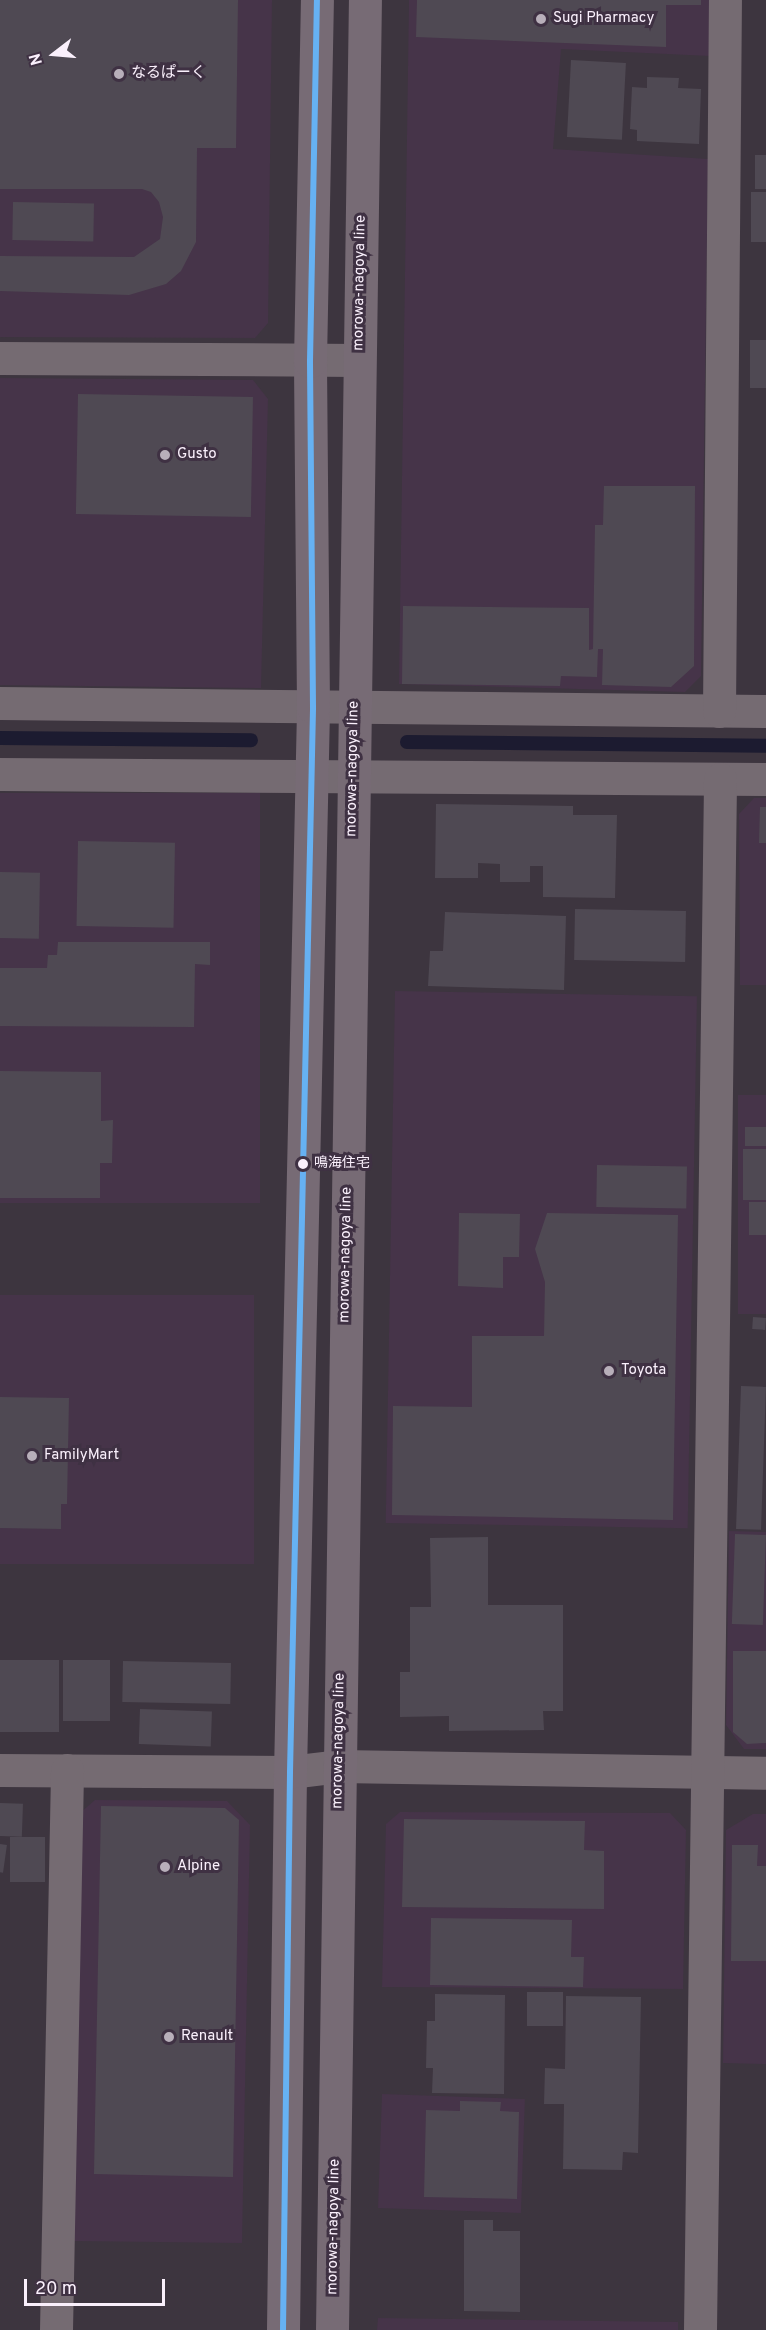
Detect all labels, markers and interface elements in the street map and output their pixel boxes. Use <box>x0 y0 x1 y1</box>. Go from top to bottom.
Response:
place label: Sugi Pharmacy <box>553 10 654 28</box>
marker: Sugi Pharmacy <box>534 12 548 26</box>
north arrow <box>24 24 84 84</box>
text: N <box>25 51 48 67</box>
place label: なるぱーく <box>131 65 206 83</box>
marker: なるぱーく <box>112 67 126 81</box>
street label: morowa-nagoya line <box>350 215 370 351</box>
place label: Gusto <box>177 446 217 464</box>
marker: Gusto <box>158 448 172 462</box>
street label: morowa-nagoya line <box>343 701 363 837</box>
place label: 鳴海住宅 <box>314 1156 370 1172</box>
marker: 鳴海住宅 <box>297 1158 309 1170</box>
street label: morowa-nagoya line <box>336 1187 356 1323</box>
place label: Toyota <box>621 1362 666 1380</box>
marker: Toyota <box>602 1364 616 1378</box>
place label: FamilyMart <box>44 1447 119 1465</box>
marker: FamilyMart <box>25 1449 39 1463</box>
street label: morowa-nagoya line <box>329 1673 349 1809</box>
place label: Alpine <box>177 1858 220 1876</box>
marker: Alpine <box>158 1860 172 1874</box>
place label: Renault <box>181 2028 233 2046</box>
marker: Renault <box>162 2030 176 2044</box>
street label: morowa-nagoya line <box>324 2159 344 2295</box>
scale bar <box>27 2267 168 2305</box>
text: 20 m <box>35 2278 77 2301</box>

